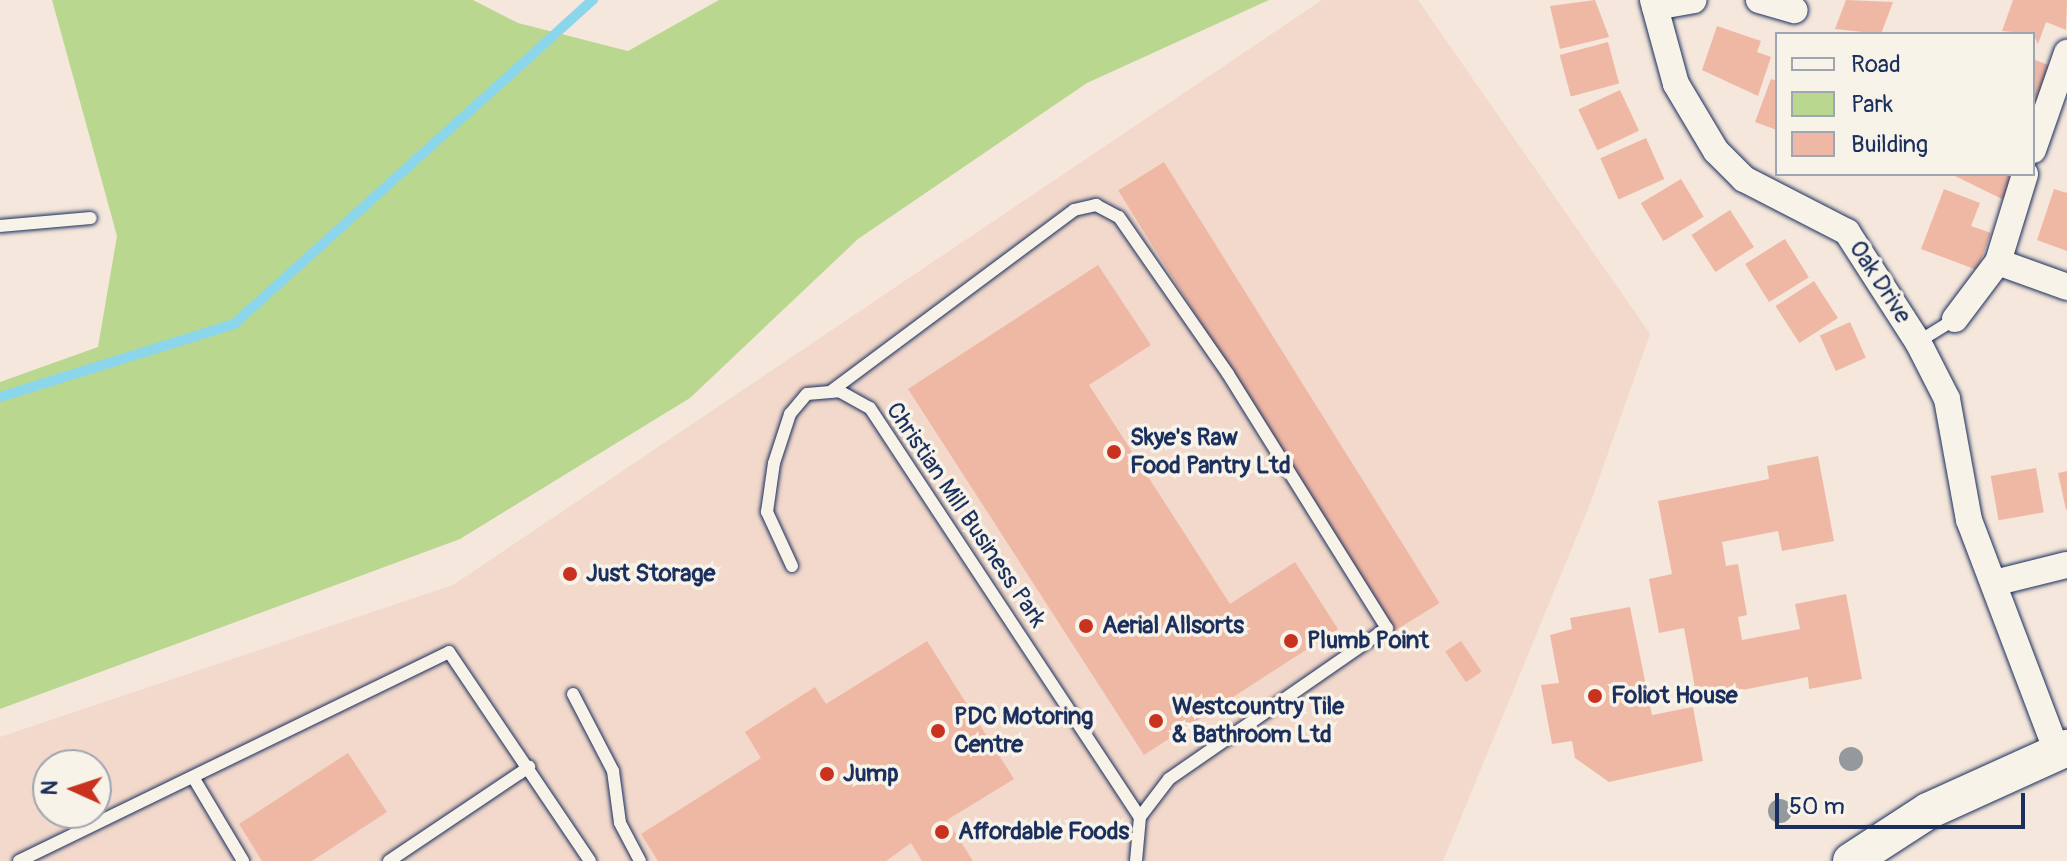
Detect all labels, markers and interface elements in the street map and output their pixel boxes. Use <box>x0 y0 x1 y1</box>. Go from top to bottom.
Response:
legend <box>1775 32 2035 176</box>
text: Road <box>1851 50 1901 79</box>
text: Park <box>1851 90 1893 119</box>
text: Building <box>1851 130 1928 159</box>
street label: Oak Drive <box>1843 235 1917 329</box>
street label: Christian Mill Business Park <box>880 397 1052 633</box>
place label: Skye's Raw Food Pantry Ltd <box>1130 424 1291 480</box>
marker: Skye's Raw Food Pantry Ltd <box>1105 443 1123 461</box>
place label: Just Storage <box>586 560 715 588</box>
marker: Just Storage <box>561 565 579 583</box>
place label: Aerial Allsorts <box>1102 612 1244 640</box>
marker: Aerial Allsorts <box>1077 617 1095 635</box>
place label: Plumb Point <box>1307 627 1429 655</box>
marker: Plumb Point <box>1282 632 1300 650</box>
place label: Foliot House <box>1611 682 1738 710</box>
marker: Foliot House <box>1586 687 1604 705</box>
place label: Westcountry Tile & Bathroom Ltd <box>1172 693 1344 749</box>
place label: PDC Motoring Centre <box>954 703 1093 759</box>
marker: Westcountry Tile & Bathroom Ltd <box>1147 712 1165 730</box>
marker: PDC Motoring Centre <box>929 722 947 740</box>
north arrow <box>32 749 112 829</box>
place label: Jump <box>843 760 898 788</box>
marker: Jump <box>818 765 836 783</box>
scale bar <box>1779 777 2029 827</box>
text: N <box>36 780 64 796</box>
text: 50 m <box>1789 792 1845 821</box>
place label: Affordable Foods <box>958 818 1129 846</box>
marker: Affordable Foods <box>933 823 951 841</box>

